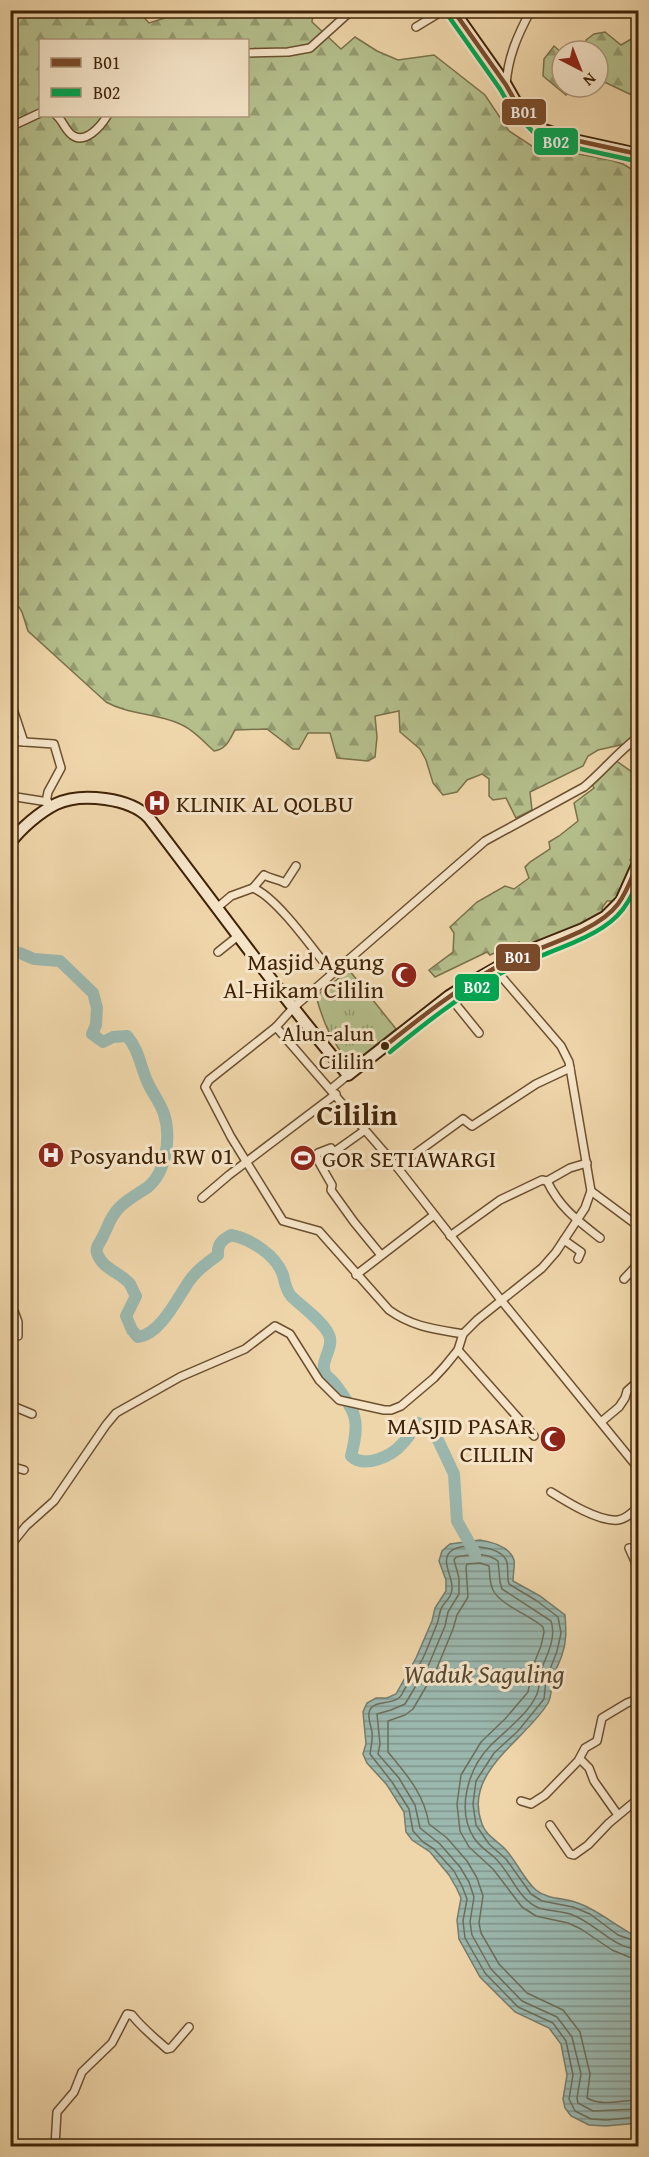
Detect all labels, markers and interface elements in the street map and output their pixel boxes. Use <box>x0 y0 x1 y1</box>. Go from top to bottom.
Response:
legend <box>39 39 249 117</box>
north arrow <box>550 39 610 99</box>
text: B01 <box>93 49 121 76</box>
text: N <box>578 68 602 93</box>
text: B02 <box>93 79 121 106</box>
line badge: B01 <box>501 98 547 126</box>
text: B01 <box>511 100 537 124</box>
line badge: B02 <box>533 127 579 156</box>
text: B02 <box>543 130 569 154</box>
place label: KLINIK AL QOLBU <box>176 786 354 821</box>
hospital icon: KLINIK AL QOLBU <box>142 788 172 818</box>
line badge: B01 <box>495 943 541 972</box>
place label: Masjid Agung Al-Hikam Cililin <box>223 944 385 1007</box>
text: B01 <box>505 945 531 969</box>
mosque icon: Masjid Agung Al-Hikam Cililin <box>389 960 419 990</box>
line badge: B02 <box>454 973 500 1002</box>
text: B02 <box>464 975 490 999</box>
place label: Alun-alun Cililin <box>282 1017 375 1077</box>
marker: Alun-alun Cililin <box>379 1040 391 1052</box>
district label: Cililin <box>316 1092 398 1136</box>
place label: Posyandu RW 01 <box>70 1138 234 1173</box>
hospital icon: Posyandu RW 01 <box>36 1140 66 1170</box>
place label: GOR SETIAWARGI <box>322 1141 496 1176</box>
sports icon: GOR SETIAWARGI <box>288 1143 318 1173</box>
place label: MASJID PASAR CILILIN <box>387 1408 534 1471</box>
mosque icon: MASJID PASAR CILILIN <box>538 1424 568 1454</box>
water label: Waduk Saguling <box>403 1654 565 1693</box>

